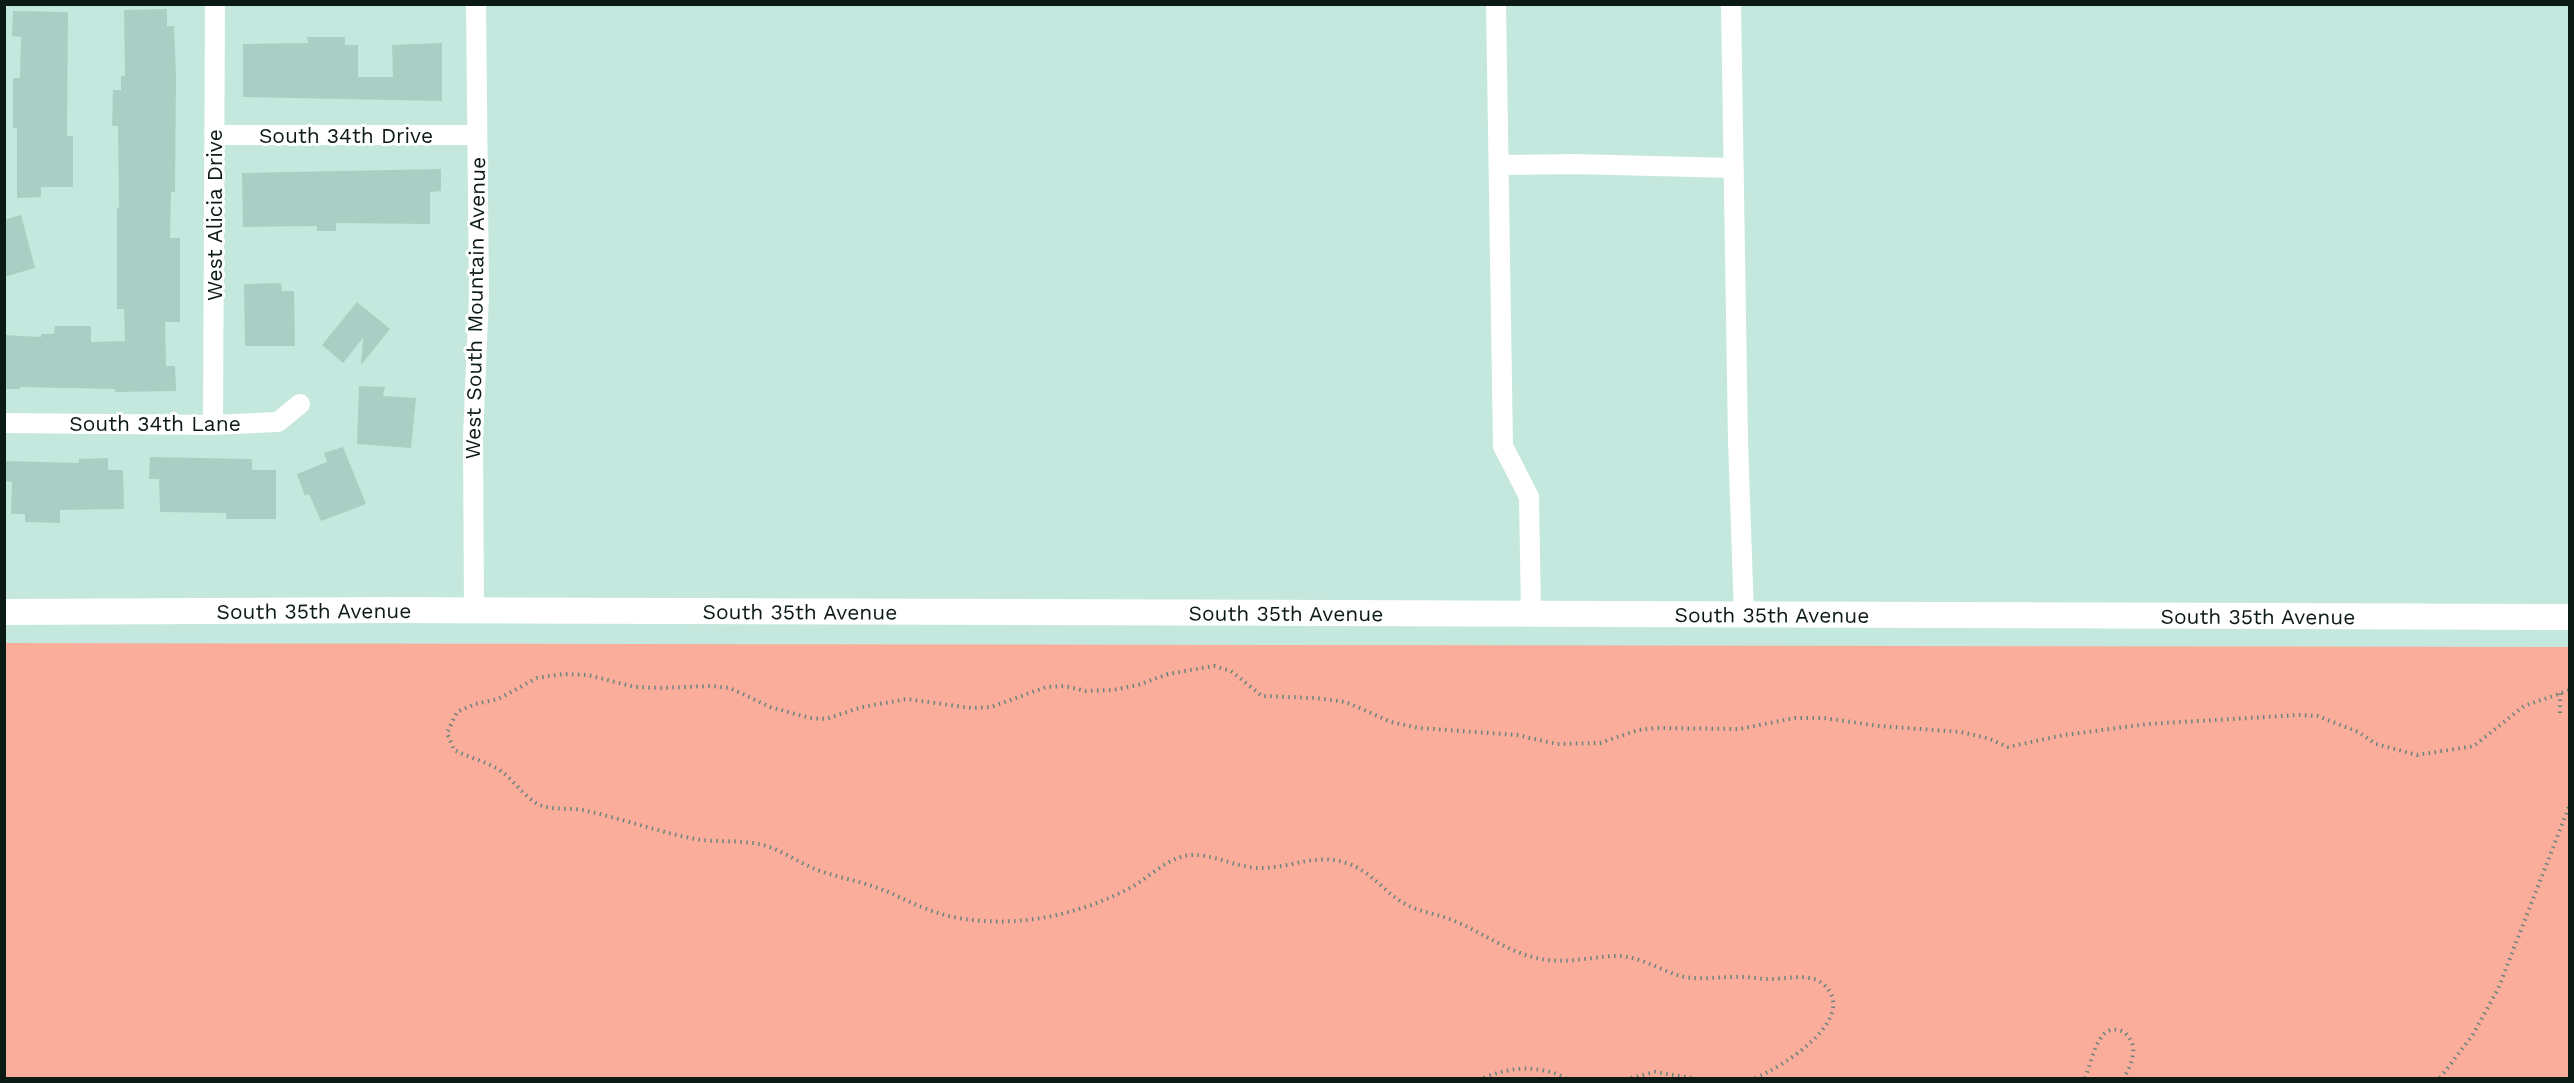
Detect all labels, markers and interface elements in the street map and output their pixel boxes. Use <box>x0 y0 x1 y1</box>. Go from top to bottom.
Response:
street label: South 34th Drive <box>259 123 433 148</box>
street label: West Alicia Drive <box>202 129 227 301</box>
street label: West South Mountain Avenue <box>460 156 490 460</box>
street label: South 34th Lane <box>69 411 241 436</box>
street label: South 35th Avenue <box>216 597 412 623</box>
street label: South 35th Avenue <box>702 599 898 624</box>
street label: South 35th Avenue <box>1188 600 1384 626</box>
street label: South 35th Avenue <box>1674 602 1870 627</box>
street label: South 35th Avenue <box>2160 603 2356 629</box>

